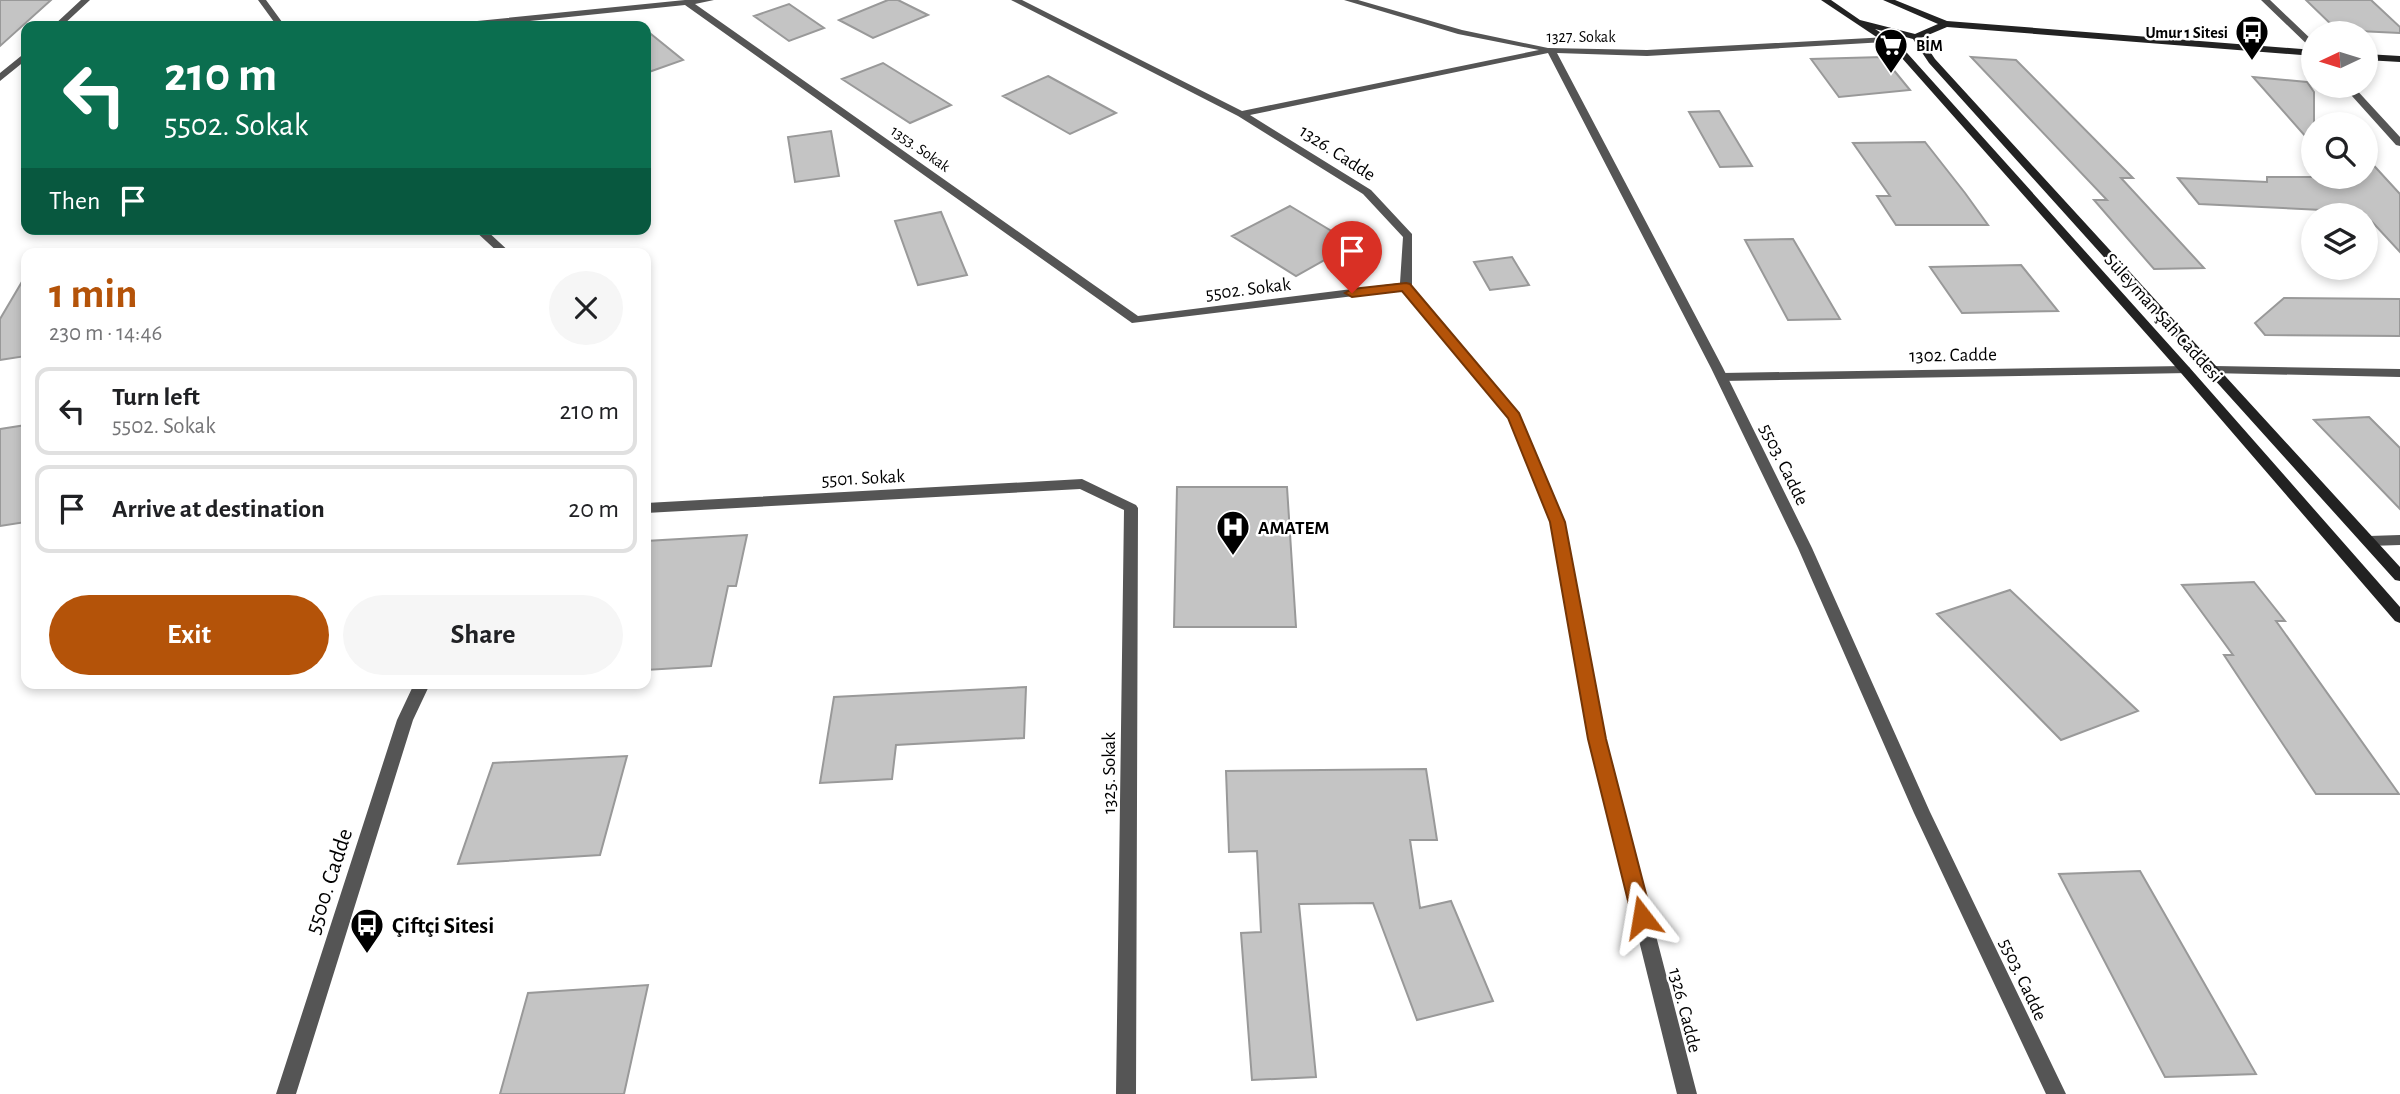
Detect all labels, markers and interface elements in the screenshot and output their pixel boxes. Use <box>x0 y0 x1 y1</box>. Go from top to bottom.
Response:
bus stop icon: Umur 1 Sitesi <box>2233 13 2271 62</box>
north arrow <box>2301 21 2378 98</box>
map controls <box>2301 21 2378 280</box>
place label: Umur 1 Sitesi <box>2145 25 2228 41</box>
supermarket icon: BİM <box>1872 26 1910 75</box>
street label: 1327. Sokak <box>1546 29 1616 45</box>
place label: BİM <box>1916 36 1943 54</box>
icon: left <box>49 49 140 140</box>
text: 210 m <box>164 51 277 100</box>
text: 5502. Sokak <box>164 109 308 141</box>
button: search <box>2301 112 2378 189</box>
street label: 1326. Cadde <box>1296 122 1379 185</box>
street label: 1353. Sokak <box>888 123 954 175</box>
icon: arrive <box>114 182 152 220</box>
text: Then <box>49 188 100 214</box>
button: layers <box>2301 203 2378 280</box>
pin <box>1322 221 1382 293</box>
icon: arrive <box>1333 232 1371 270</box>
street label: Süleyman Şah Caddesi <box>2100 250 2225 386</box>
button: close <box>549 271 623 345</box>
text: 1 min <box>49 273 138 315</box>
street label: 5502. Sokak <box>1204 275 1292 304</box>
text: 230 m · 14:46 <box>49 322 162 345</box>
street label: 1302. Cadde <box>1909 345 1997 366</box>
text: Turn left <box>112 384 200 410</box>
icon: left <box>53 392 91 430</box>
text: 210 m <box>559 398 619 424</box>
text: 5502. Sokak <box>112 415 216 438</box>
street label: 5503. Cadde <box>1756 421 1812 509</box>
street label: 5501. Sokak <box>821 467 906 490</box>
icon: arrive <box>53 490 91 528</box>
text: Arrive at destination <box>112 496 325 522</box>
text: 20 m <box>568 496 619 522</box>
hospital icon: AMATEM <box>1214 508 1252 557</box>
place label: AMATEM <box>1258 519 1329 538</box>
button: Exit <box>49 595 329 675</box>
button: Share <box>343 595 623 675</box>
street label: 1325. Sokak <box>1100 732 1119 814</box>
street label: 5500. Cadde <box>302 826 357 937</box>
position arrow <box>1605 880 1679 954</box>
bus stop icon: Çiftçi Sitesi <box>348 906 386 955</box>
place label: Çiftçi Sitesi <box>392 915 494 938</box>
street label: 5503. Cadde <box>1995 936 2050 1024</box>
street label: 1326. Cadde <box>1665 966 1704 1055</box>

